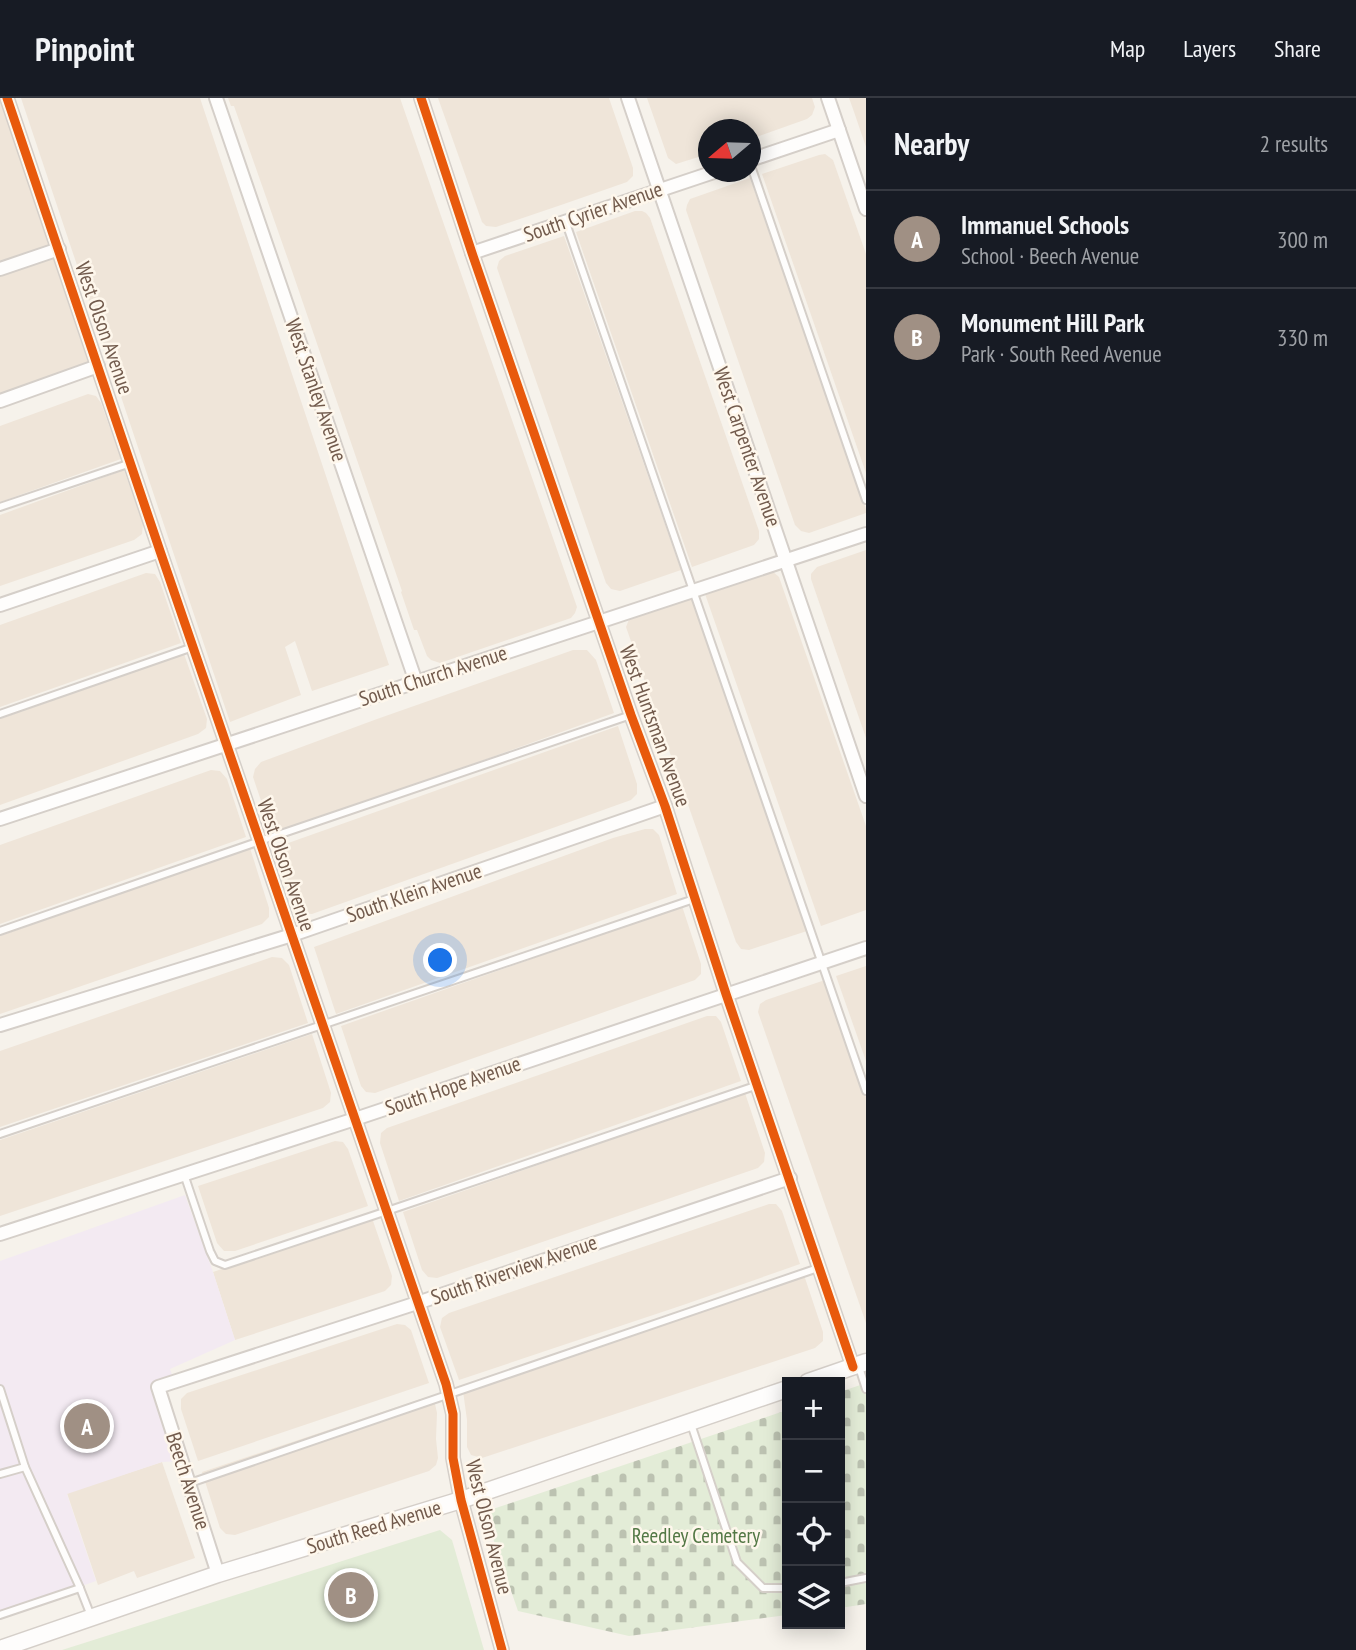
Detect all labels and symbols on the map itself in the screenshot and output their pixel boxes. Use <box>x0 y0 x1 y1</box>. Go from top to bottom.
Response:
north arrow <box>698 119 761 182</box>
street label: South Cyrier Avenue <box>520 175 666 248</box>
street label: West Olson Avenue <box>69 258 140 398</box>
street label: West Stanley Avenue <box>279 315 354 465</box>
street label: West Carpenter Avenue <box>708 364 787 530</box>
street label: South Church Avenue <box>355 639 510 712</box>
street label: West Huntsman Avenue <box>614 641 697 810</box>
street label: West Olson Avenue <box>251 795 322 935</box>
street label: South Klein Avenue <box>343 857 485 928</box>
your location <box>423 943 457 977</box>
street label: South Hope Avenue <box>381 1050 524 1121</box>
street label: South Riverview Avenue <box>427 1228 601 1311</box>
pin: A <box>64 1400 110 1452</box>
street label: Beech Avenue <box>160 1429 217 1533</box>
street label: West Olson Avenue <box>460 1457 519 1597</box>
street label: South Reed Avenue <box>303 1493 444 1560</box>
park label: Reedley Cemetery <box>632 1522 760 1549</box>
pin: B <box>328 1569 374 1621</box>

